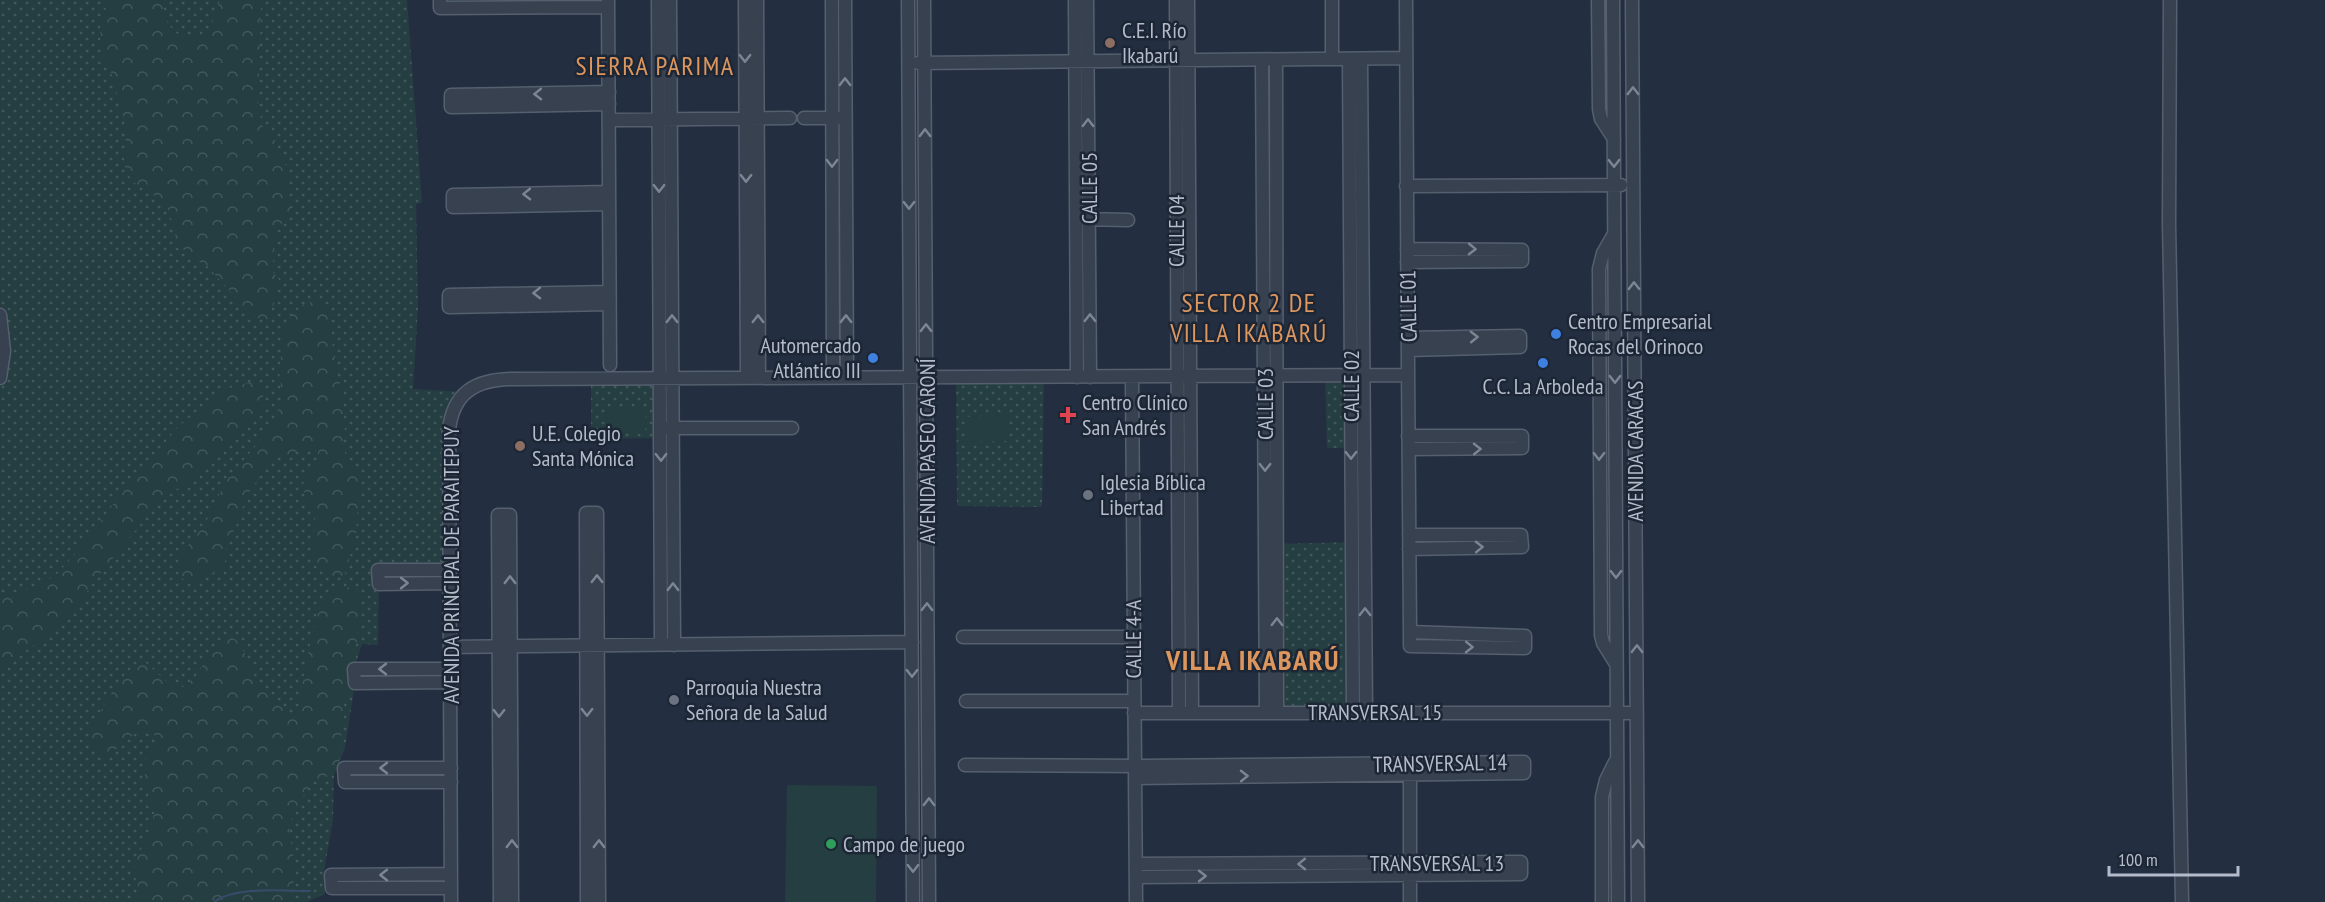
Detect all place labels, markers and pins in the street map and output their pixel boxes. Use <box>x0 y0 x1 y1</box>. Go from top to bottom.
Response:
place label: C.E.I. Río Ikabarú <box>1122 16 1186 69</box>
marker: C.E.I. Río Ikabarú <box>1103 36 1117 50</box>
place label: Centro Empresarial Rocas del Orinoco <box>1568 307 1713 360</box>
marker: Centro Empresarial Rocas del Orinoco <box>1549 327 1563 341</box>
place label: Automercado Atlántico III <box>761 331 861 384</box>
marker: Automercado Atlántico III <box>866 351 880 365</box>
marker: C.C. La Arboleda <box>1536 356 1550 370</box>
place label: C.C. La Arboleda <box>1483 372 1603 400</box>
place label: Centro Clínico San Andrés <box>1082 388 1188 441</box>
marker: Centro Clínico San Andrés <box>1059 406 1077 424</box>
place label: U.E. Colegio Santa Mónica <box>532 419 634 472</box>
marker: U.E. Colegio Santa Mónica <box>513 439 527 453</box>
place label: Iglesia Bíblica Libertad <box>1100 468 1206 521</box>
marker: Iglesia Bíblica Libertad <box>1081 488 1095 502</box>
place label: Parroquia Nuestra Señora de la Salud <box>686 673 827 726</box>
marker: Parroquia Nuestra Señora de la Salud <box>667 693 681 707</box>
place label: Campo de juego <box>843 830 965 858</box>
marker: Campo de juego <box>824 837 838 851</box>

